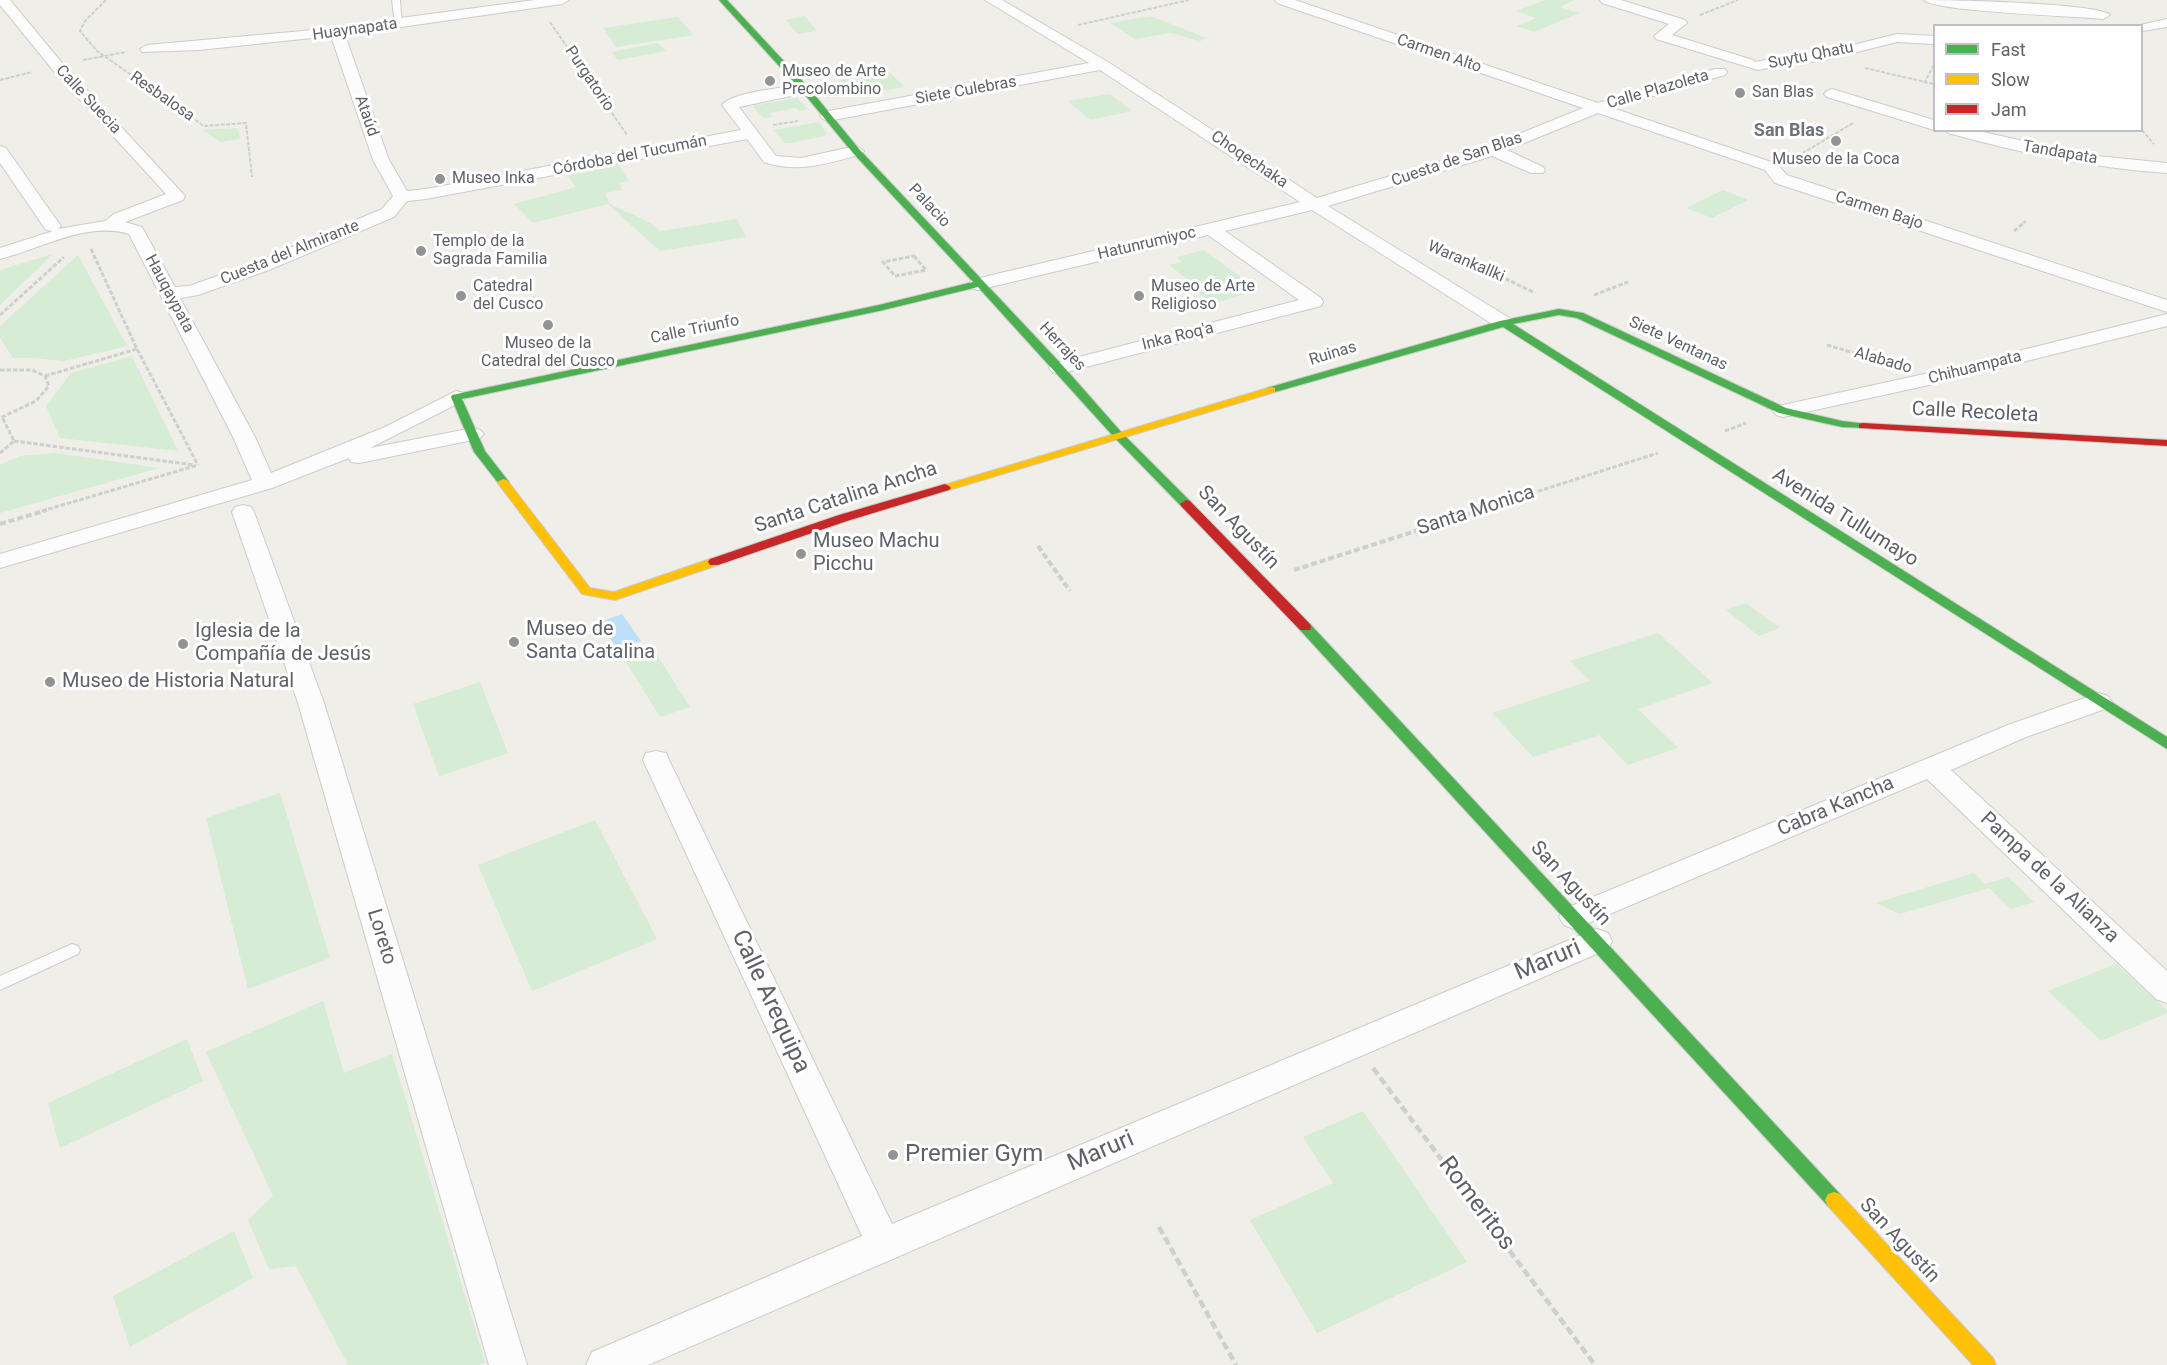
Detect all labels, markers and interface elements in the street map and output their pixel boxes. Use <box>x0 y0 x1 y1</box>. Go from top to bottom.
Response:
street label: Huaynapata <box>311 15 399 45</box>
legend <box>1933 24 2143 132</box>
street label: Carmen Alto <box>1394 31 1484 77</box>
street label: Suytu Qhatu <box>1767 38 1855 74</box>
text: Fast <box>1991 39 2026 60</box>
street label: Purgatorio <box>560 43 618 115</box>
street label: Calle Suecia <box>51 62 125 138</box>
place label: Museo de Arte Precolombino <box>782 62 886 100</box>
street label: Calle Plazoleta <box>1605 66 1711 114</box>
street label: Resbalosa <box>126 68 198 126</box>
text: Slow <box>1991 69 2030 90</box>
street label: Siete Culebras <box>914 73 1018 109</box>
marker: Museo de Arte Precolombino <box>763 74 777 88</box>
place label: San Blas <box>1752 83 1814 103</box>
marker: San Blas <box>1733 86 1747 100</box>
street label: Ataúd <box>350 93 382 139</box>
text: Jam <box>1991 99 2027 120</box>
district label: San Blas <box>1754 120 1824 142</box>
street label: Choqechaka <box>1207 127 1291 193</box>
street label: Cuesta de San Blas <box>1389 129 1525 191</box>
street label: Córdoba del Tucumán <box>551 132 709 180</box>
marker: Museo de la Coca <box>1829 134 1843 148</box>
street label: Tandapata <box>2021 137 2099 169</box>
place label: Museo de la Coca <box>1772 150 1900 170</box>
place label: Museo Inka <box>452 169 535 189</box>
marker: Museo Inka <box>433 172 447 186</box>
street label: Palacio <box>904 180 954 232</box>
street label: Carmen Bajo <box>1833 188 1925 234</box>
street label: Cuesta del Almirante <box>218 216 362 290</box>
street label: Hatunrumiyoc <box>1096 223 1198 265</box>
place label: Templo de la Sagrada Familia <box>433 232 547 270</box>
street label: Warankallki <box>1425 237 1507 287</box>
marker: Templo de la Sagrada Familia <box>414 244 428 258</box>
street label: Hauqaypata <box>140 252 198 336</box>
place label: Catedral del Cusco <box>473 277 543 315</box>
place label: Museo de Arte Religioso <box>1151 277 1255 315</box>
marker: Catedral del Cusco <box>454 289 468 303</box>
marker: Museo de Arte Religioso <box>1132 289 1146 303</box>
street label: Calle Triunfo <box>649 311 741 349</box>
street label: Siete Ventanas <box>1626 313 1730 375</box>
marker: Museo de la Catedral del Cusco <box>541 318 555 332</box>
street label: Herrajes <box>1035 319 1089 375</box>
street label: Inka Roq'a <box>1140 319 1216 355</box>
place label: Museo de la Catedral del Cusco <box>481 334 615 372</box>
street label: Ruinas <box>1307 338 1359 370</box>
street label: Alabado <box>1852 344 1914 378</box>
street label: Chihuampata <box>1927 347 2023 389</box>
street label: Calle Recoleta <box>1911 398 2039 428</box>
street label: Santa Catalina Ancha <box>752 457 940 539</box>
street label: Avenida Tullumayo <box>1768 463 1922 573</box>
street label: San Agustín <box>1192 481 1284 575</box>
street label: Santa Monica <box>1414 481 1538 541</box>
place label: Museo Machu Picchu <box>813 530 940 577</box>
marker: Museo Machu Picchu <box>794 547 808 561</box>
place label: Museo de Santa Catalina <box>526 618 655 665</box>
place label: Iglesia de la Compañía de Jesús <box>195 620 371 667</box>
marker: Museo de Santa Catalina <box>507 635 521 649</box>
marker: Iglesia de la Compañía de Jesús <box>176 637 190 651</box>
place label: Museo de Historia Natural <box>62 670 294 694</box>
marker: Museo de Historia Natural <box>43 675 57 689</box>
street label: Cabra Kancha <box>1774 772 1898 842</box>
street label: Pampa de la Alianza <box>1975 807 2123 949</box>
street label: San Agustín <box>1525 837 1615 931</box>
street label: Loreto <box>361 906 401 968</box>
street label: Calle Arequipa <box>724 926 816 1078</box>
street label: Maruri <box>1510 934 1586 988</box>
street label: Maruri <box>1063 1125 1139 1179</box>
place label: Premier Gym <box>905 1141 1043 1169</box>
marker: Premier Gym <box>886 1148 900 1162</box>
street label: Romeritos <box>1431 1151 1521 1257</box>
street label: San Agustín <box>1854 1194 1944 1288</box>

